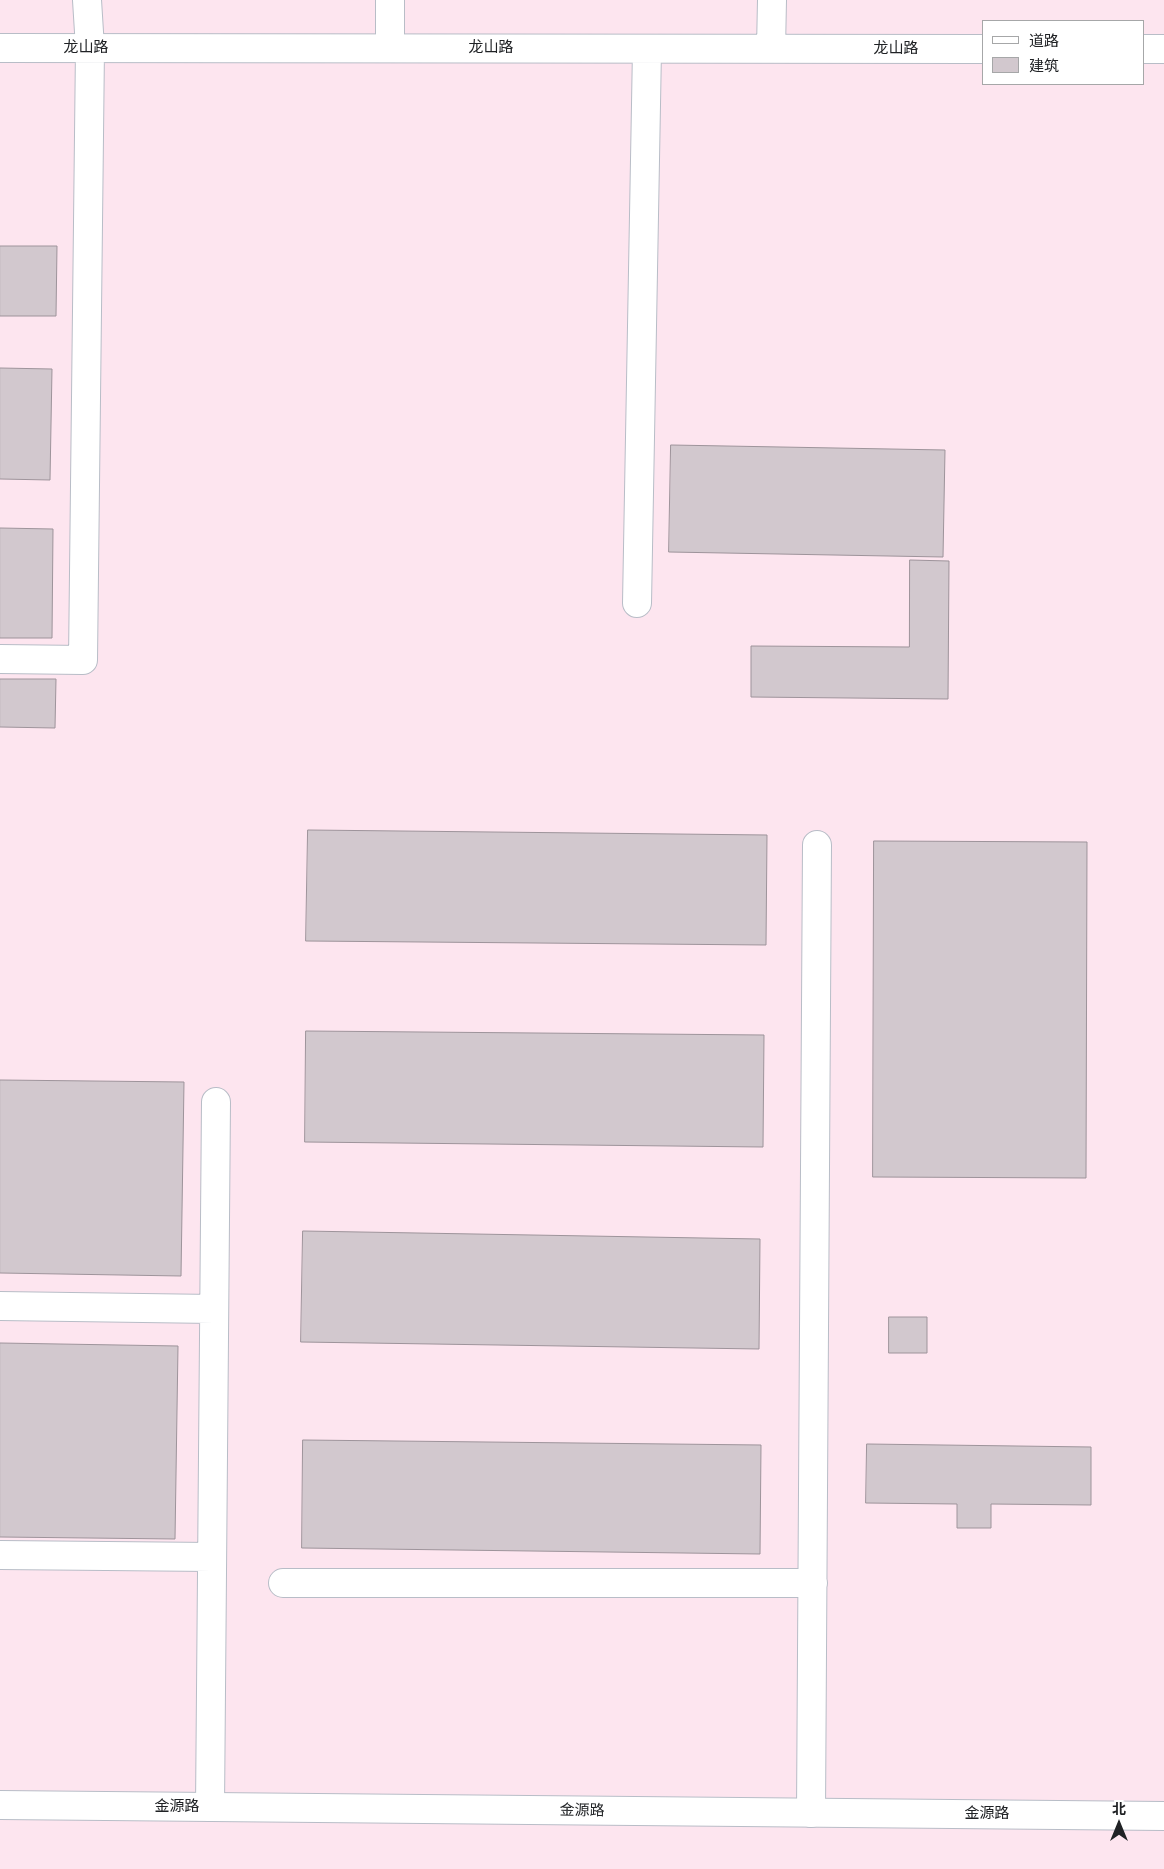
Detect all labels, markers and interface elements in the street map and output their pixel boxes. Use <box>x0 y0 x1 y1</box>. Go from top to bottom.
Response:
legend <box>982 20 1144 85</box>
text: 道路 <box>1029 31 1059 50</box>
street label: 龙山路 <box>64 39 108 57</box>
street label: 龙山路 <box>469 39 513 57</box>
street label: 龙山路 <box>874 40 918 58</box>
text: 建筑 <box>1029 56 1059 75</box>
street label: 金源路 <box>155 1798 199 1816</box>
north arrow <box>1094 1799 1144 1849</box>
text: 北 <box>1112 1800 1126 1818</box>
street label: 金源路 <box>559 1802 605 1820</box>
street label: 金源路 <box>965 1805 1009 1823</box>

